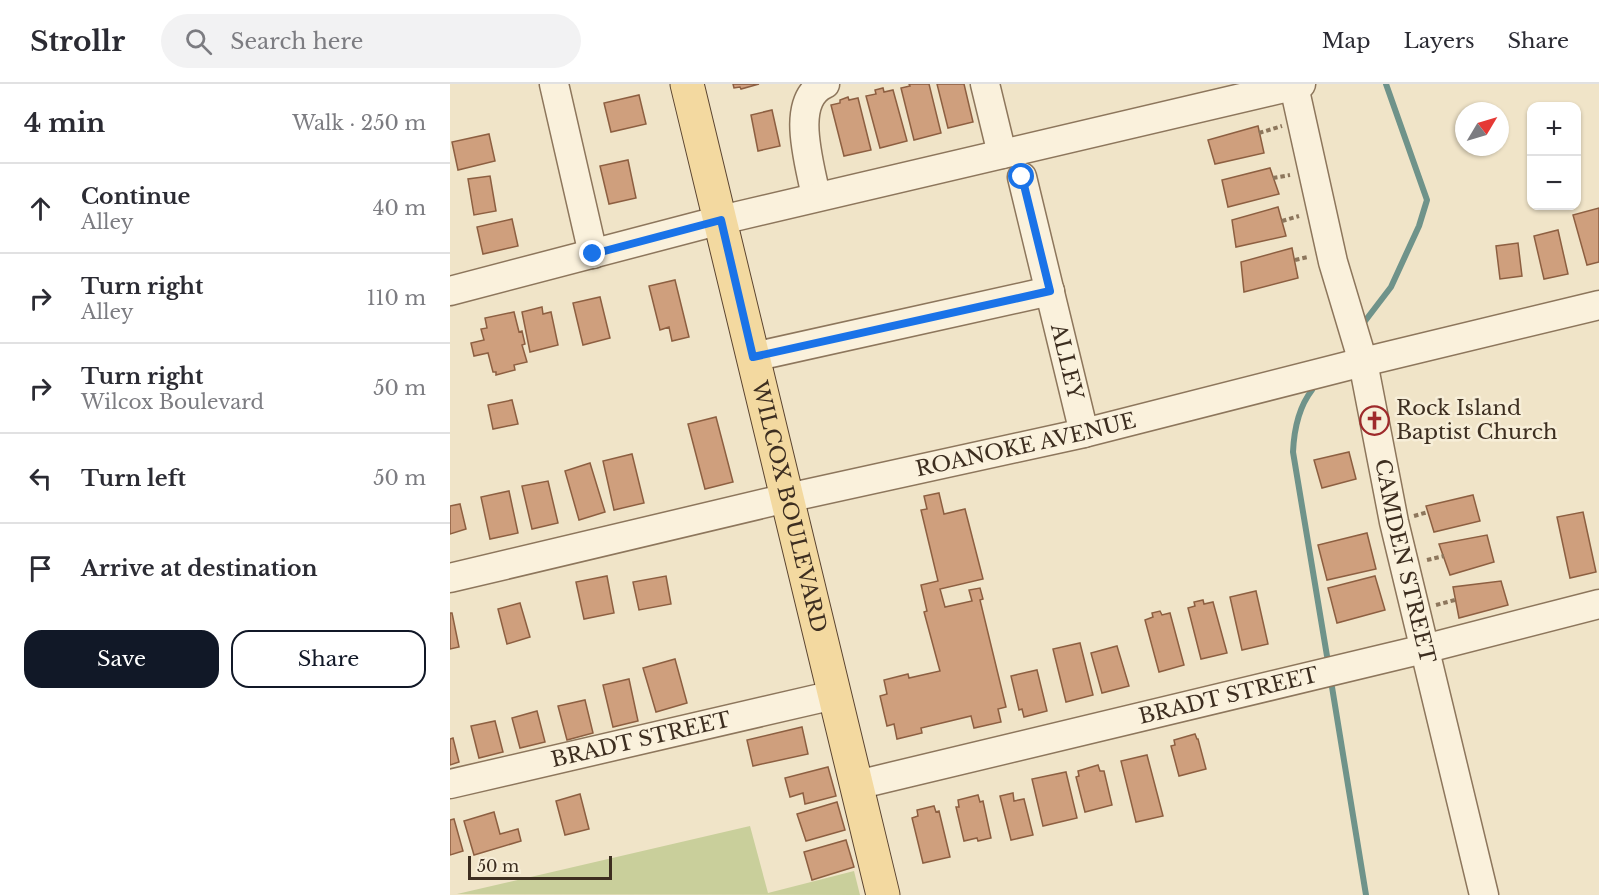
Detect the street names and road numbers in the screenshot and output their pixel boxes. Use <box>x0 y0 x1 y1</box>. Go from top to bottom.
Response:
street label: ALLEY <box>1045 320 1089 403</box>
street label: WILCOX BOULEVARD <box>746 377 832 635</box>
street label: ROANOKE AVENUE <box>913 407 1139 482</box>
street label: CAMDEN STREET <box>1369 457 1441 666</box>
street label: BRADT STREET <box>1136 662 1321 730</box>
street label: BRADT STREET <box>549 706 733 773</box>

